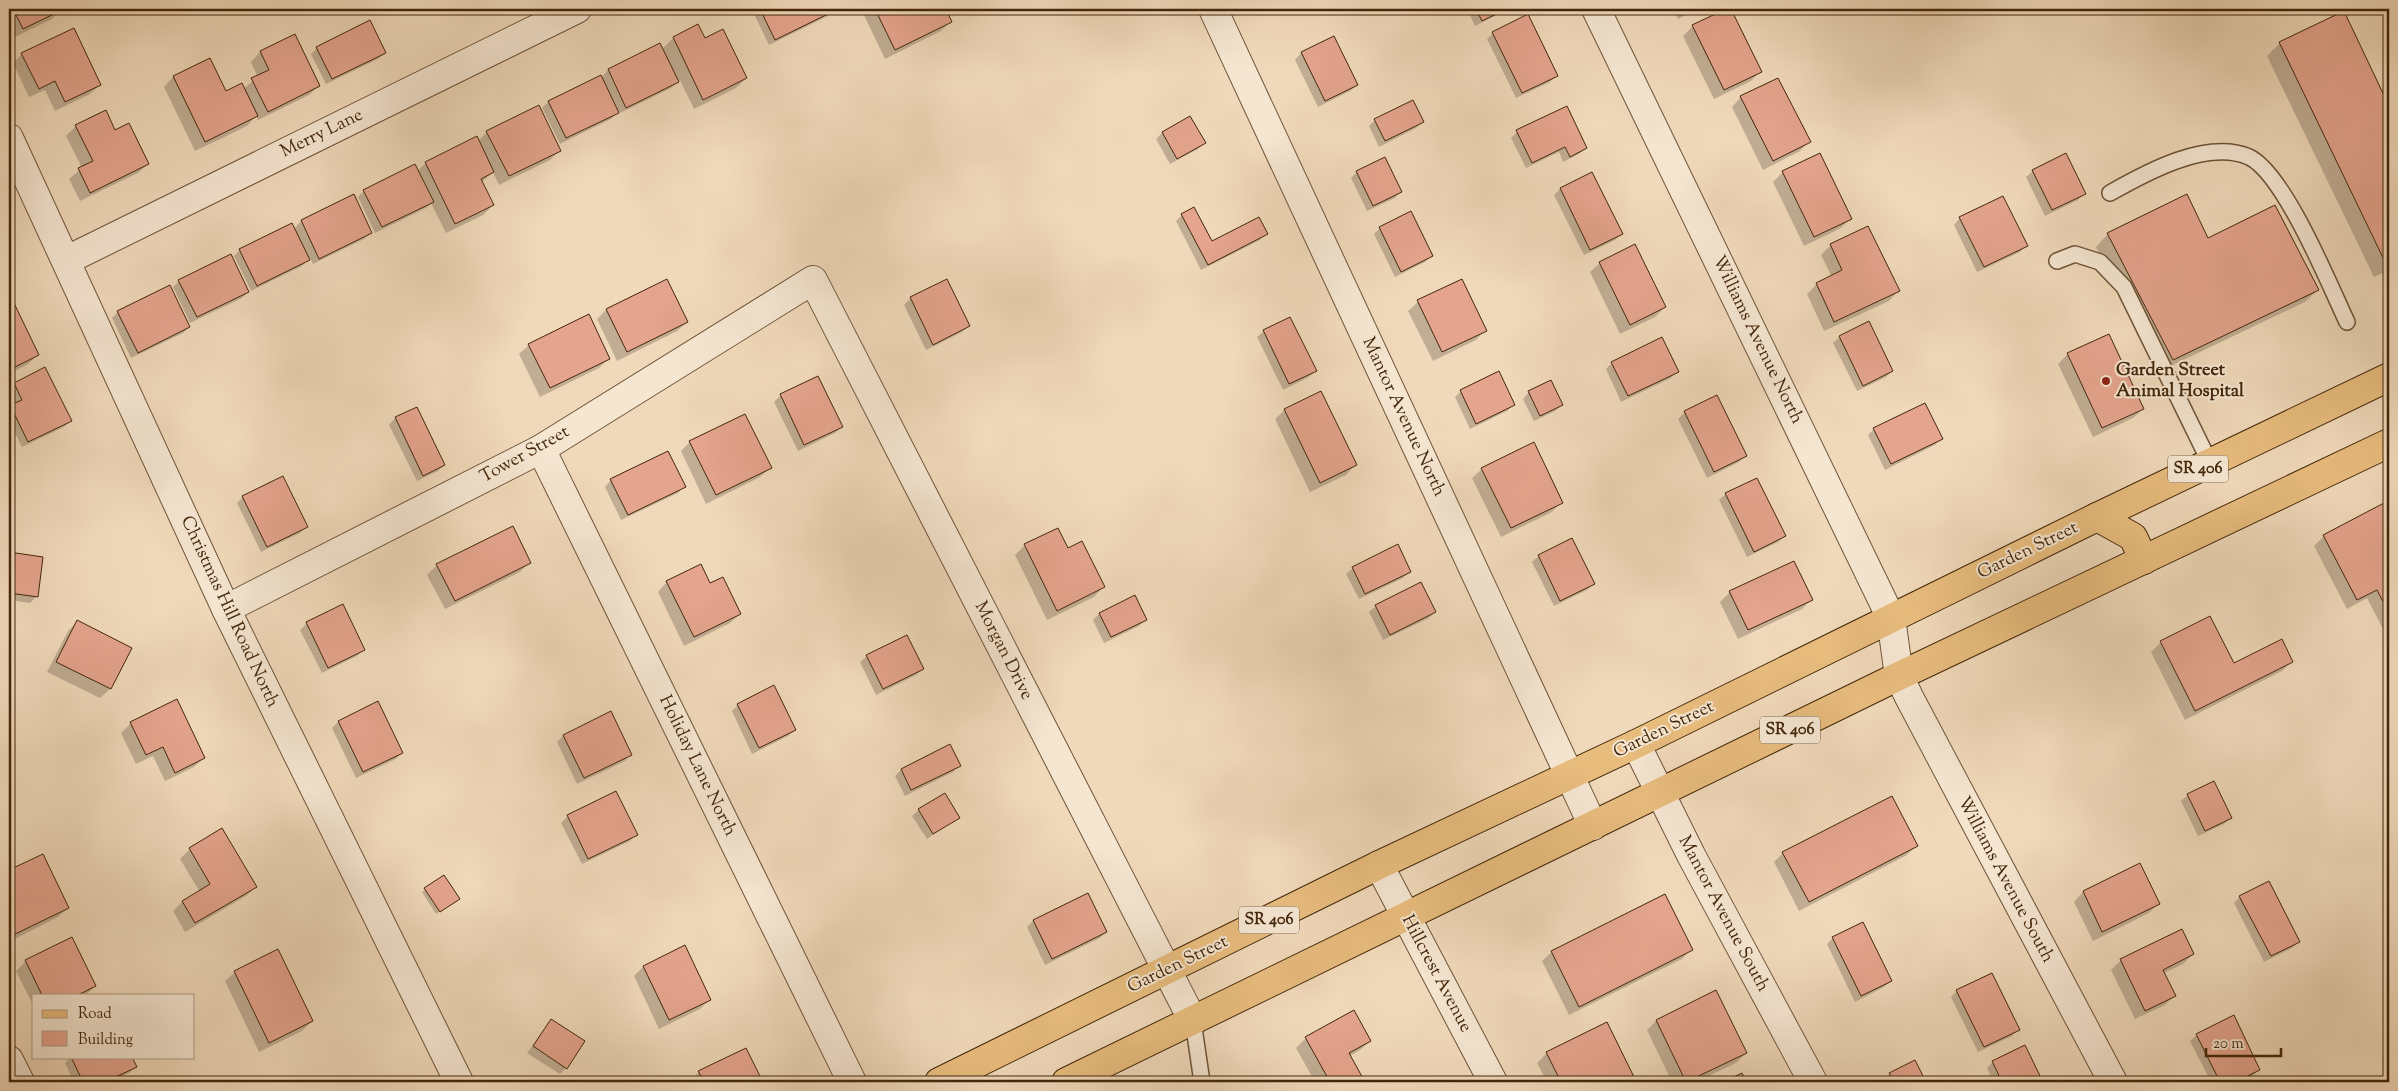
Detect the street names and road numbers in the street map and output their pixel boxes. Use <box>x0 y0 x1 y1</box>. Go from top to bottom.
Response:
street label: Merry Lane <box>276 103 368 165</box>
street label: Williams Avenue North <box>1705 251 1809 429</box>
street label: Mantor Avenue North <box>1355 333 1452 501</box>
street label: Tower Street <box>475 420 575 490</box>
road number: SR 406 <box>2168 456 2228 482</box>
street label: Christmas Hill Road North <box>173 512 285 713</box>
street label: Garden Street <box>1973 515 2083 587</box>
street label: Morgan Drive <box>967 597 1039 705</box>
street label: Holiday Lane North <box>651 691 743 841</box>
street label: Garden Street <box>1609 694 1719 766</box>
road number: SR 406 <box>1760 716 1820 744</box>
street label: Williams Avenue South <box>1950 792 2060 968</box>
street label: Mantor Avenue South <box>1671 831 1775 997</box>
road number: SR 406 <box>1239 906 1299 934</box>
street label: Hillcrest Avenue <box>1394 911 1478 1037</box>
street label: Garden Street <box>1123 929 1233 1001</box>

